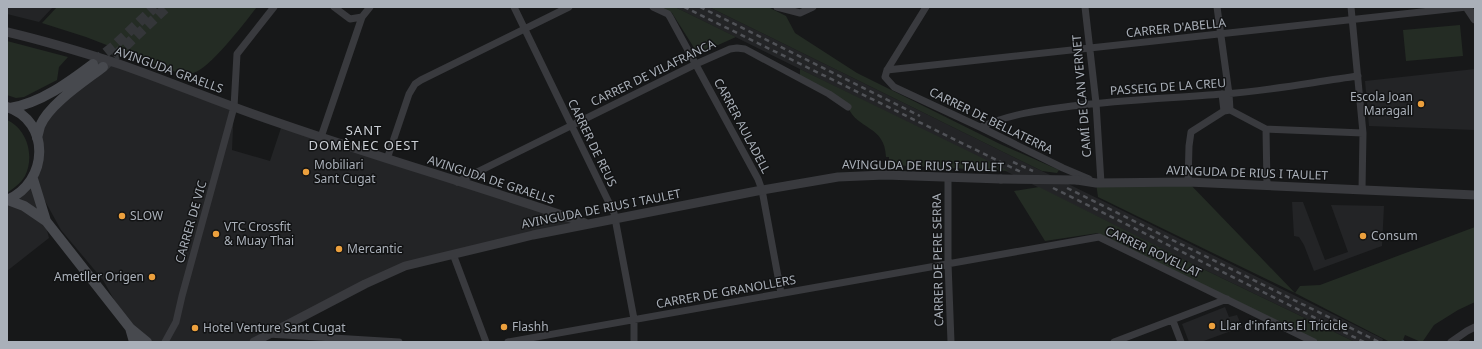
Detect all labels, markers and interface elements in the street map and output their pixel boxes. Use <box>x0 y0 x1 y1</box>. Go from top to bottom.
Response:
street label: CARRER D'ABELLA <box>1125 14 1227 41</box>
street label: CAMÍ DE CAN VERNET <box>1068 34 1095 158</box>
street label: CARRER DE VILAFRANCA <box>588 35 718 110</box>
street label: AVINGUDA GRAELLS <box>113 42 226 97</box>
street label: PASSEIG DE LA CREU <box>1109 74 1227 99</box>
street label: CARRER AULADELL <box>710 75 775 176</box>
street label: CARRER DE BELLATERRA <box>926 83 1056 158</box>
place label: Escola Joan Maragall <box>1350 88 1413 119</box>
street label: CARRER DE REUS <box>564 96 621 190</box>
marker: Escola Joan Maragall <box>1416 99 1426 109</box>
district label: SANT DOMÈNEC OEST <box>308 121 420 154</box>
street label: AVINGUDA DE GRAELLS <box>425 151 557 208</box>
place label: Mobiliari Sant Cugat <box>314 156 376 187</box>
street label: AVINGUDA DE RIUS I TAULET <box>842 156 1004 175</box>
street label: AVINGUDA DE RIUS I TAULET <box>1166 161 1329 184</box>
marker: Mobiliari Sant Cugat <box>301 167 311 177</box>
street label: CARRER DE VIC <box>171 178 210 265</box>
street label: AVINGUDA DE RIUS I TAULET <box>520 185 682 232</box>
street label: CARRER DE PERE SERRA <box>928 193 947 327</box>
place label: SLOW <box>130 207 163 224</box>
marker: SLOW <box>117 211 127 221</box>
place label: VTC Crossfit & Muay Thai <box>224 218 294 249</box>
street label: CARRER ROVELLAT <box>1102 222 1204 281</box>
place label: Consum <box>1371 227 1418 244</box>
marker: VTC Crossfit & Muay Thai <box>211 229 221 239</box>
marker: Consum <box>1358 231 1368 241</box>
place label: Mercantic <box>347 240 403 257</box>
marker: Mercantic <box>334 244 344 254</box>
place label: Ametller Origen <box>54 268 144 285</box>
street label: CARRER DE GRANOLLERS <box>655 271 798 312</box>
marker: Ametller Origen <box>147 272 157 282</box>
place label: Llar d'infants El Tricicle <box>1220 317 1348 334</box>
place label: Flashh <box>512 318 549 335</box>
place label: Hotel Venture Sant Cugat <box>203 319 346 336</box>
marker: Llar d'infants El Tricicle <box>1207 321 1217 331</box>
marker: Flashh <box>499 322 509 332</box>
marker: Hotel Venture Sant Cugat <box>190 323 200 333</box>

